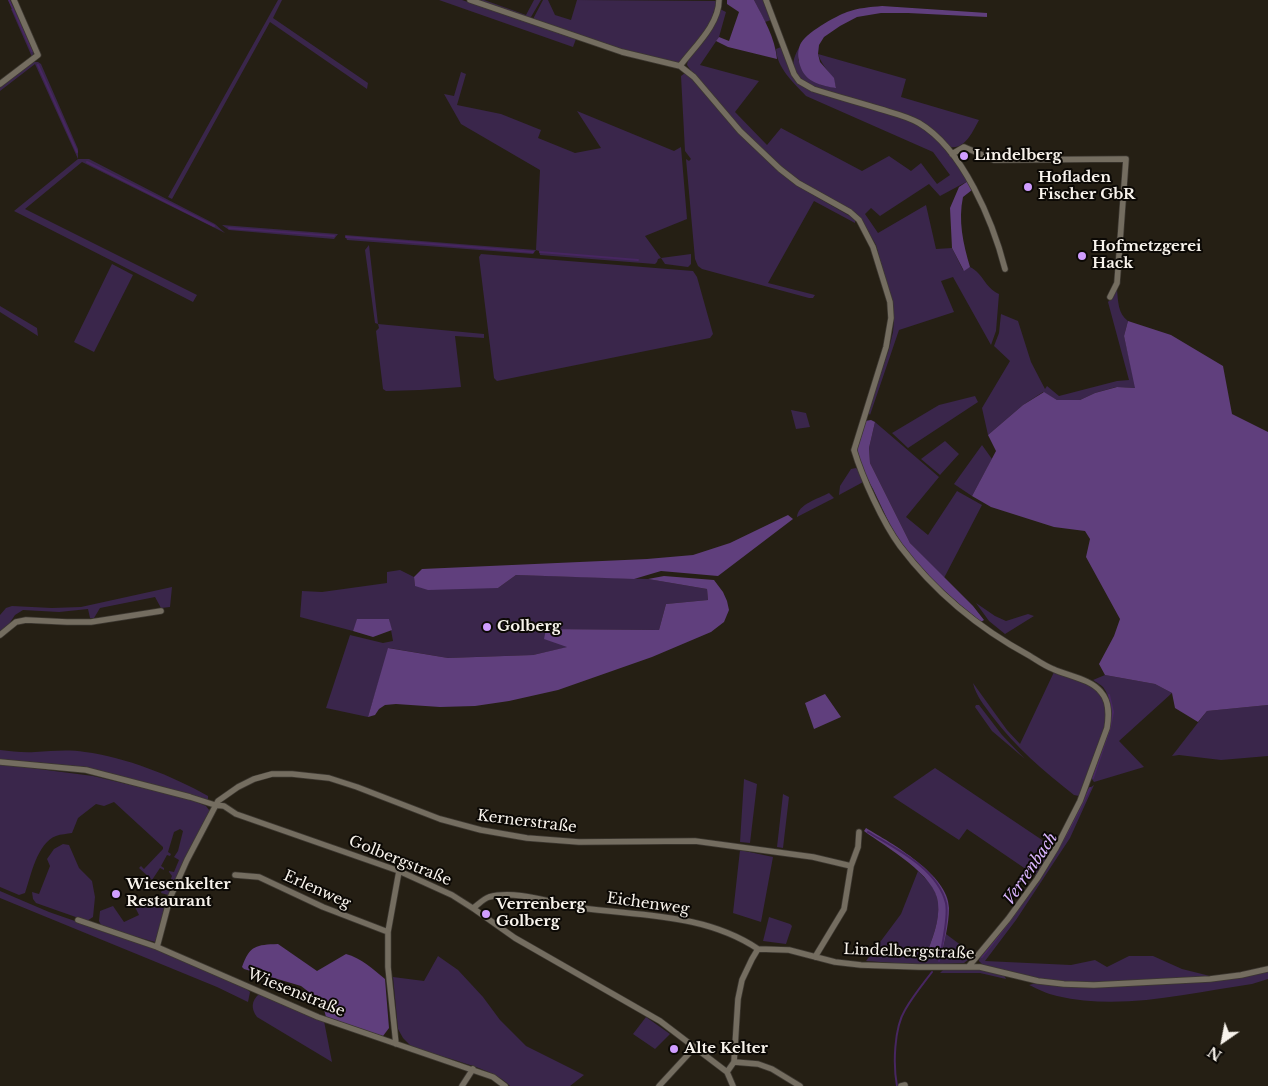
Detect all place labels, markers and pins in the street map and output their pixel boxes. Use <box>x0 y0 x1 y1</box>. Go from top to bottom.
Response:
place label: Lindelberg <box>974 147 1062 165</box>
marker: Lindelberg <box>958 150 970 162</box>
place label: Hofladen Fischer GbR <box>1038 169 1135 204</box>
marker: Hofladen Fischer GbR <box>1022 181 1034 193</box>
place label: Hofmetzgerei Hack <box>1092 238 1201 273</box>
marker: Hofmetzgerei Hack <box>1076 250 1088 262</box>
place label: Golberg <box>497 618 561 636</box>
marker: Golberg <box>481 621 493 633</box>
place label: Wiesenkelter Restaurant <box>126 876 231 911</box>
marker: Wiesenkelter Restaurant <box>110 888 122 900</box>
place label: Verrenberg Golberg <box>496 896 586 931</box>
marker: Verrenberg Golberg <box>480 908 492 920</box>
place label: Alte Kelter <box>684 1040 768 1058</box>
marker: Alte Kelter <box>668 1043 680 1055</box>

